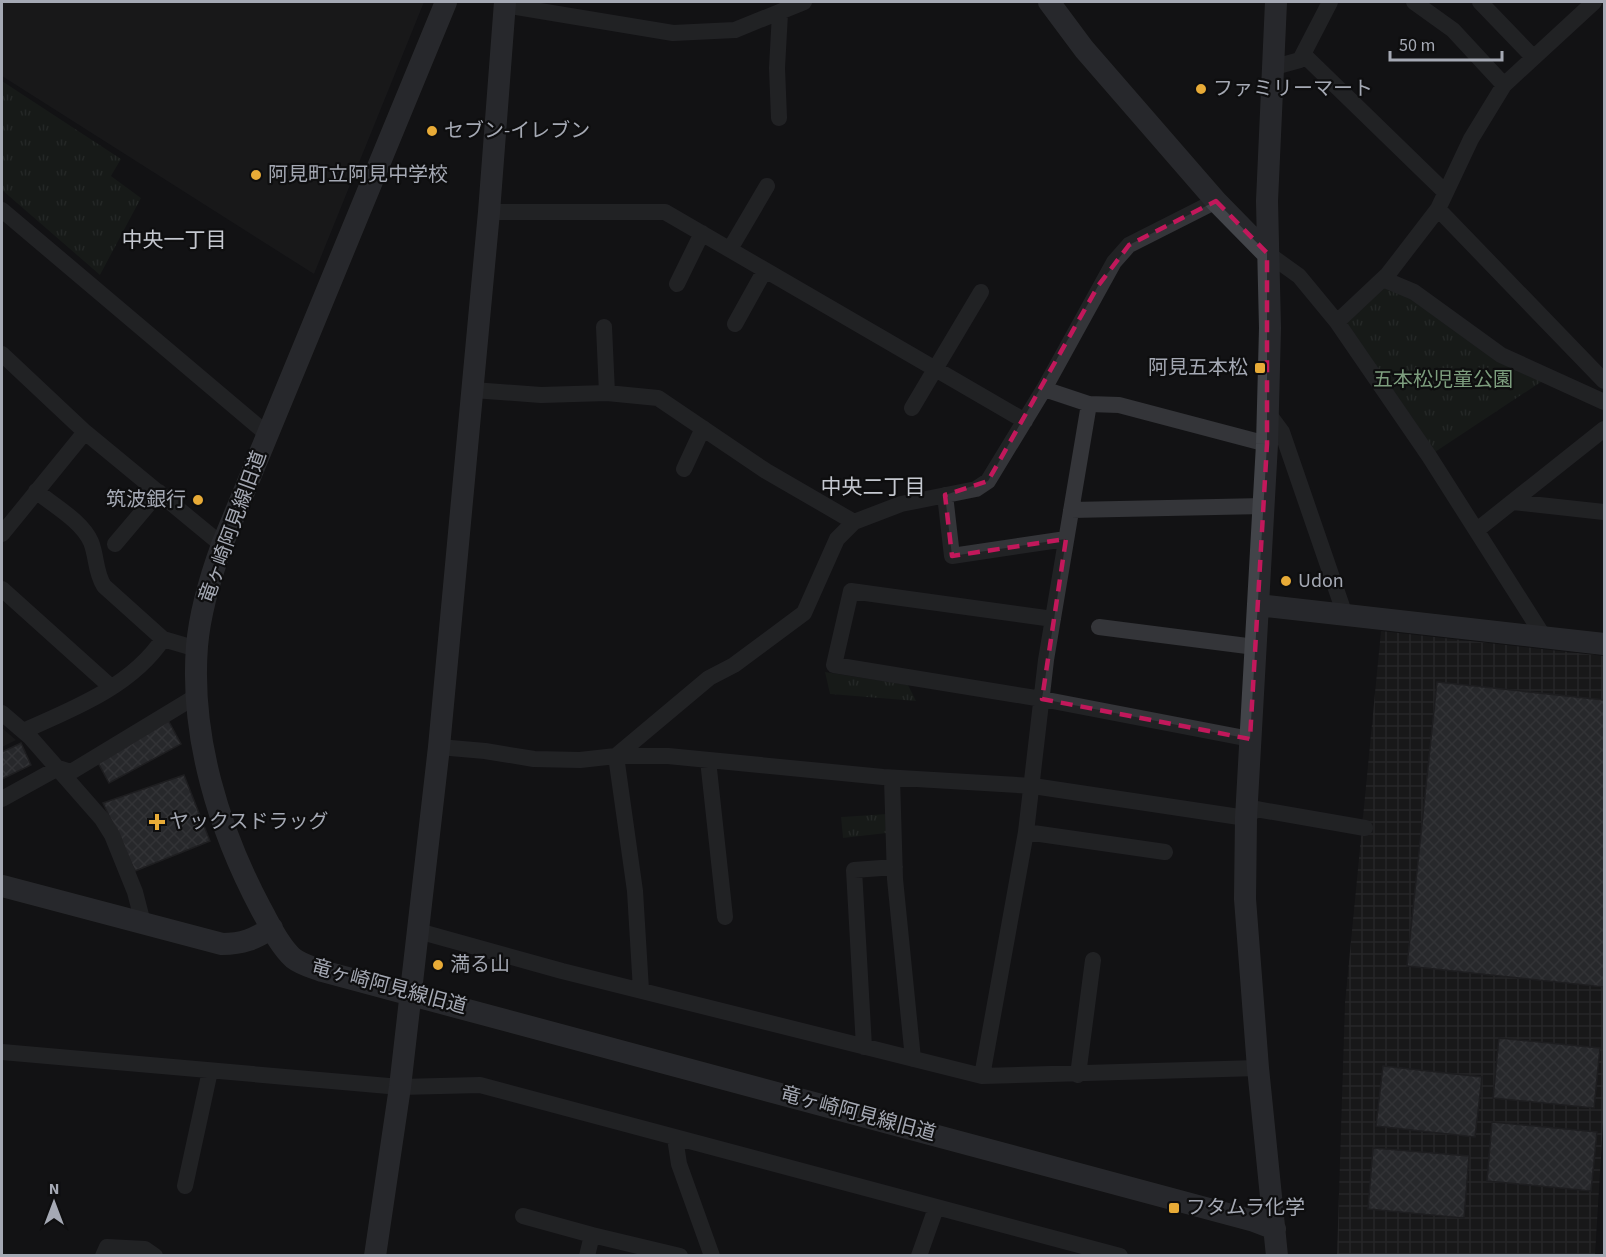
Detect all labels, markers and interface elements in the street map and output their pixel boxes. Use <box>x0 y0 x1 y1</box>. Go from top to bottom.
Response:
scale bar <box>1390 24 1502 62</box>
text: 50 m <box>1399 33 1435 58</box>
place label: ファミリーマート <box>1213 75 1373 103</box>
marker: ファミリーマート <box>1194 82 1208 96</box>
place label: セブン-イレブン <box>444 117 590 145</box>
marker: セブン-イレブン <box>425 124 439 138</box>
place label: 阿見町立阿見中学校 <box>268 161 448 189</box>
marker: 阿見町立阿見中学校 <box>249 168 263 182</box>
district label: 中央一丁目 <box>122 225 227 255</box>
place label: 阿見五本松 <box>1148 354 1248 382</box>
marker: 阿見五本松 <box>1253 361 1267 375</box>
park label: 五本松児童公園 <box>1373 366 1513 394</box>
street label: 竜ヶ崎阿見線旧道 <box>192 447 274 607</box>
district label: 中央二丁目 <box>821 472 926 502</box>
place label: 筑波銀行 <box>106 486 186 514</box>
marker: 筑波銀行 <box>191 493 205 507</box>
place label: Udon <box>1298 567 1344 595</box>
marker: Udon <box>1279 574 1293 588</box>
place label: ヤックスドラッグ <box>169 808 328 836</box>
marker: ヤックスドラッグ <box>150 815 164 829</box>
place label: 満る山 <box>450 951 510 979</box>
street label: 竜ヶ崎阿見線旧道 <box>308 953 470 1021</box>
marker: 満る山 <box>431 958 445 972</box>
street label: 竜ヶ崎阿見線旧道 <box>777 1080 939 1148</box>
north arrow <box>24 1173 84 1233</box>
text: N <box>49 1178 59 1200</box>
place label: フタムラ化学 <box>1186 1194 1305 1222</box>
marker: フタムラ化学 <box>1167 1201 1181 1215</box>

